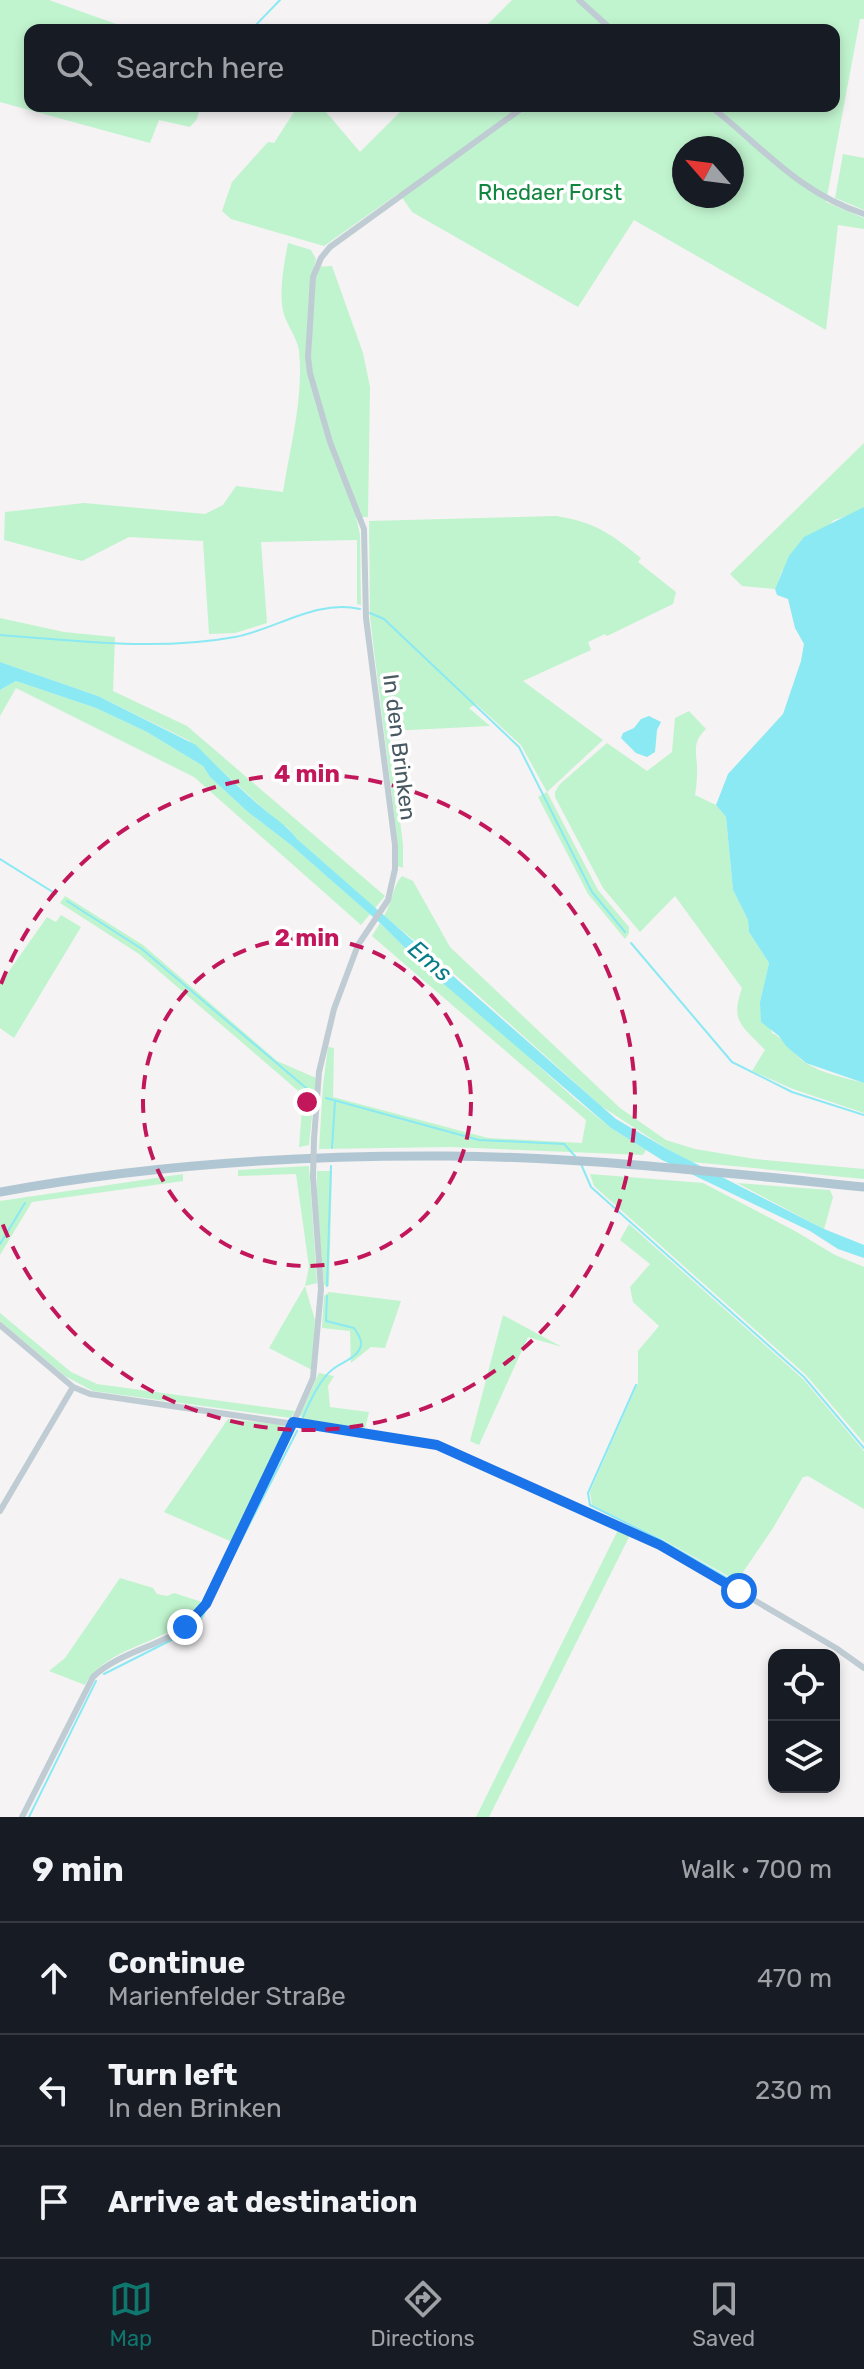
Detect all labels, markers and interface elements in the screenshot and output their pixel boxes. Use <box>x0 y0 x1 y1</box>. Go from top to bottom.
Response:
search box <box>24 24 840 112</box>
icon: search <box>52 46 96 90</box>
text: Search here <box>116 50 284 86</box>
north arrow <box>672 136 744 208</box>
park label: Rhedaer Forst <box>478 179 623 206</box>
street label: In den Brinken <box>377 672 422 822</box>
text: 4 min <box>274 760 340 788</box>
text: 2 min <box>275 924 340 952</box>
water label: Ems <box>403 935 457 987</box>
centre of rings <box>293 1088 321 1116</box>
route start <box>721 1573 757 1609</box>
route end <box>167 1609 203 1645</box>
map controls <box>768 1649 840 1793</box>
button: locate <box>768 1649 840 1721</box>
button: layers <box>768 1721 840 1793</box>
text: 9 min <box>32 1849 124 1890</box>
text: Walk · 700 m <box>681 1854 832 1885</box>
text: Continue <box>108 1945 245 1981</box>
icon: ahead <box>32 1956 76 2000</box>
text: 470 m <box>757 1963 832 1994</box>
text: Marienfelder Straße <box>108 1981 346 2012</box>
text: Turn left <box>108 2057 238 2093</box>
icon: left <box>32 2068 76 2112</box>
text: 230 m <box>755 2075 832 2106</box>
text: In den Brinken <box>108 2093 282 2124</box>
icon: arrive <box>32 2180 76 2224</box>
text: Arrive at destination <box>108 2184 418 2220</box>
tab: Map <box>109 2277 153 2352</box>
tab: Directions <box>370 2277 475 2352</box>
tab: Saved <box>692 2277 755 2352</box>

